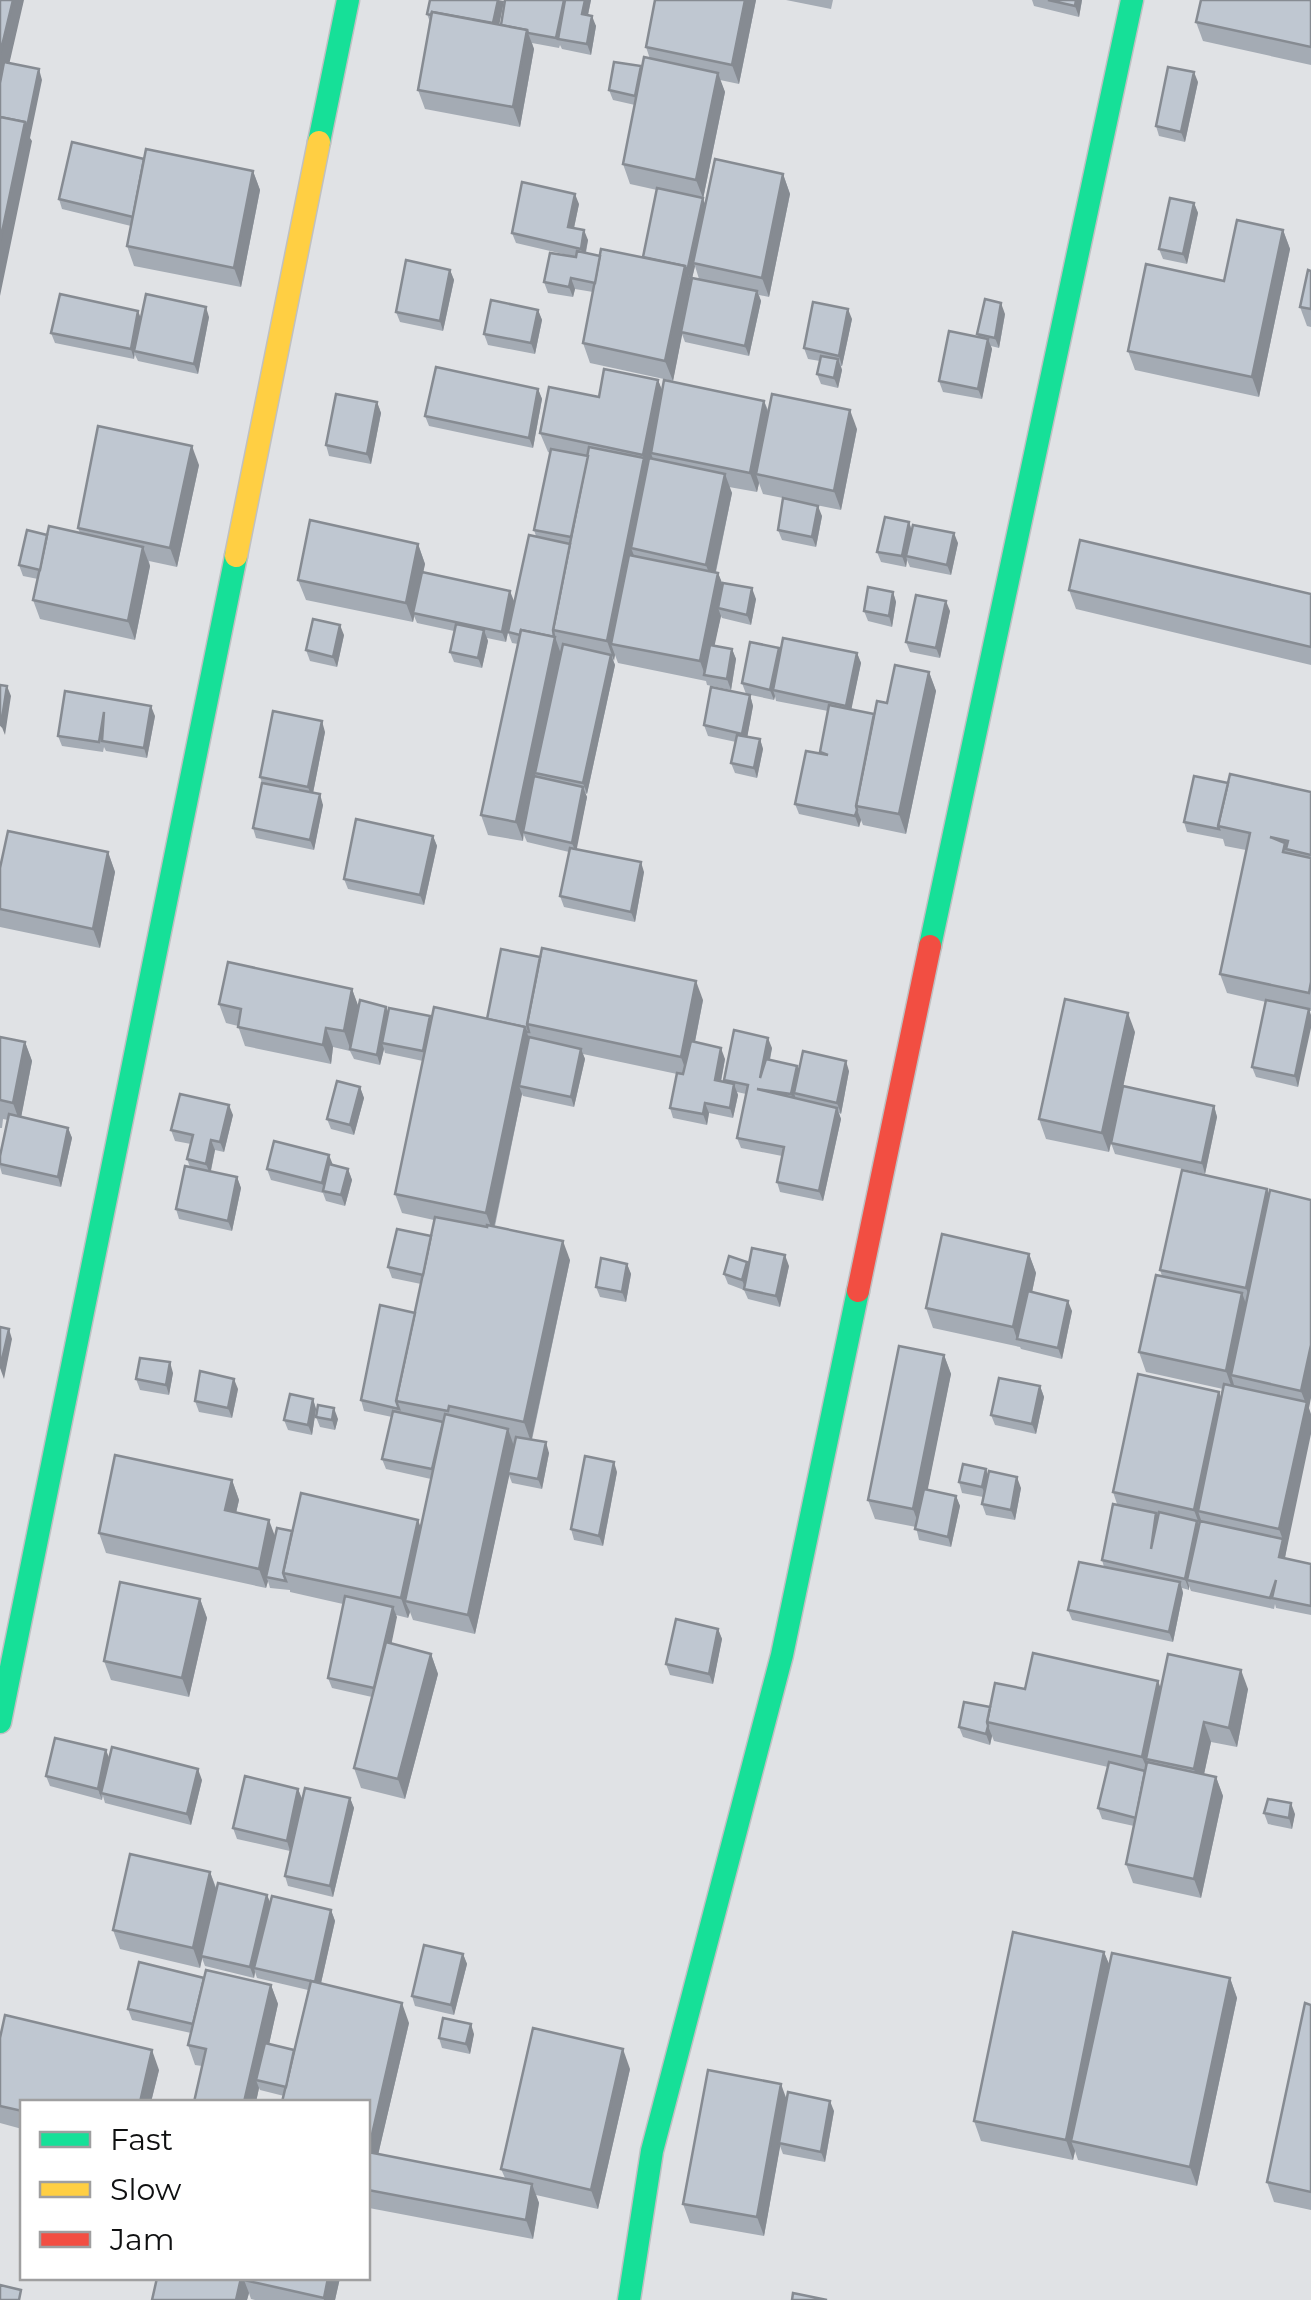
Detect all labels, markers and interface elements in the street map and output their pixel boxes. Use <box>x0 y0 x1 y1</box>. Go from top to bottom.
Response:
legend <box>20 2100 370 2280</box>
text: Fast <box>110 2121 173 2158</box>
text: Slow <box>110 2171 182 2208</box>
text: Jam <box>109 2221 175 2258</box>

